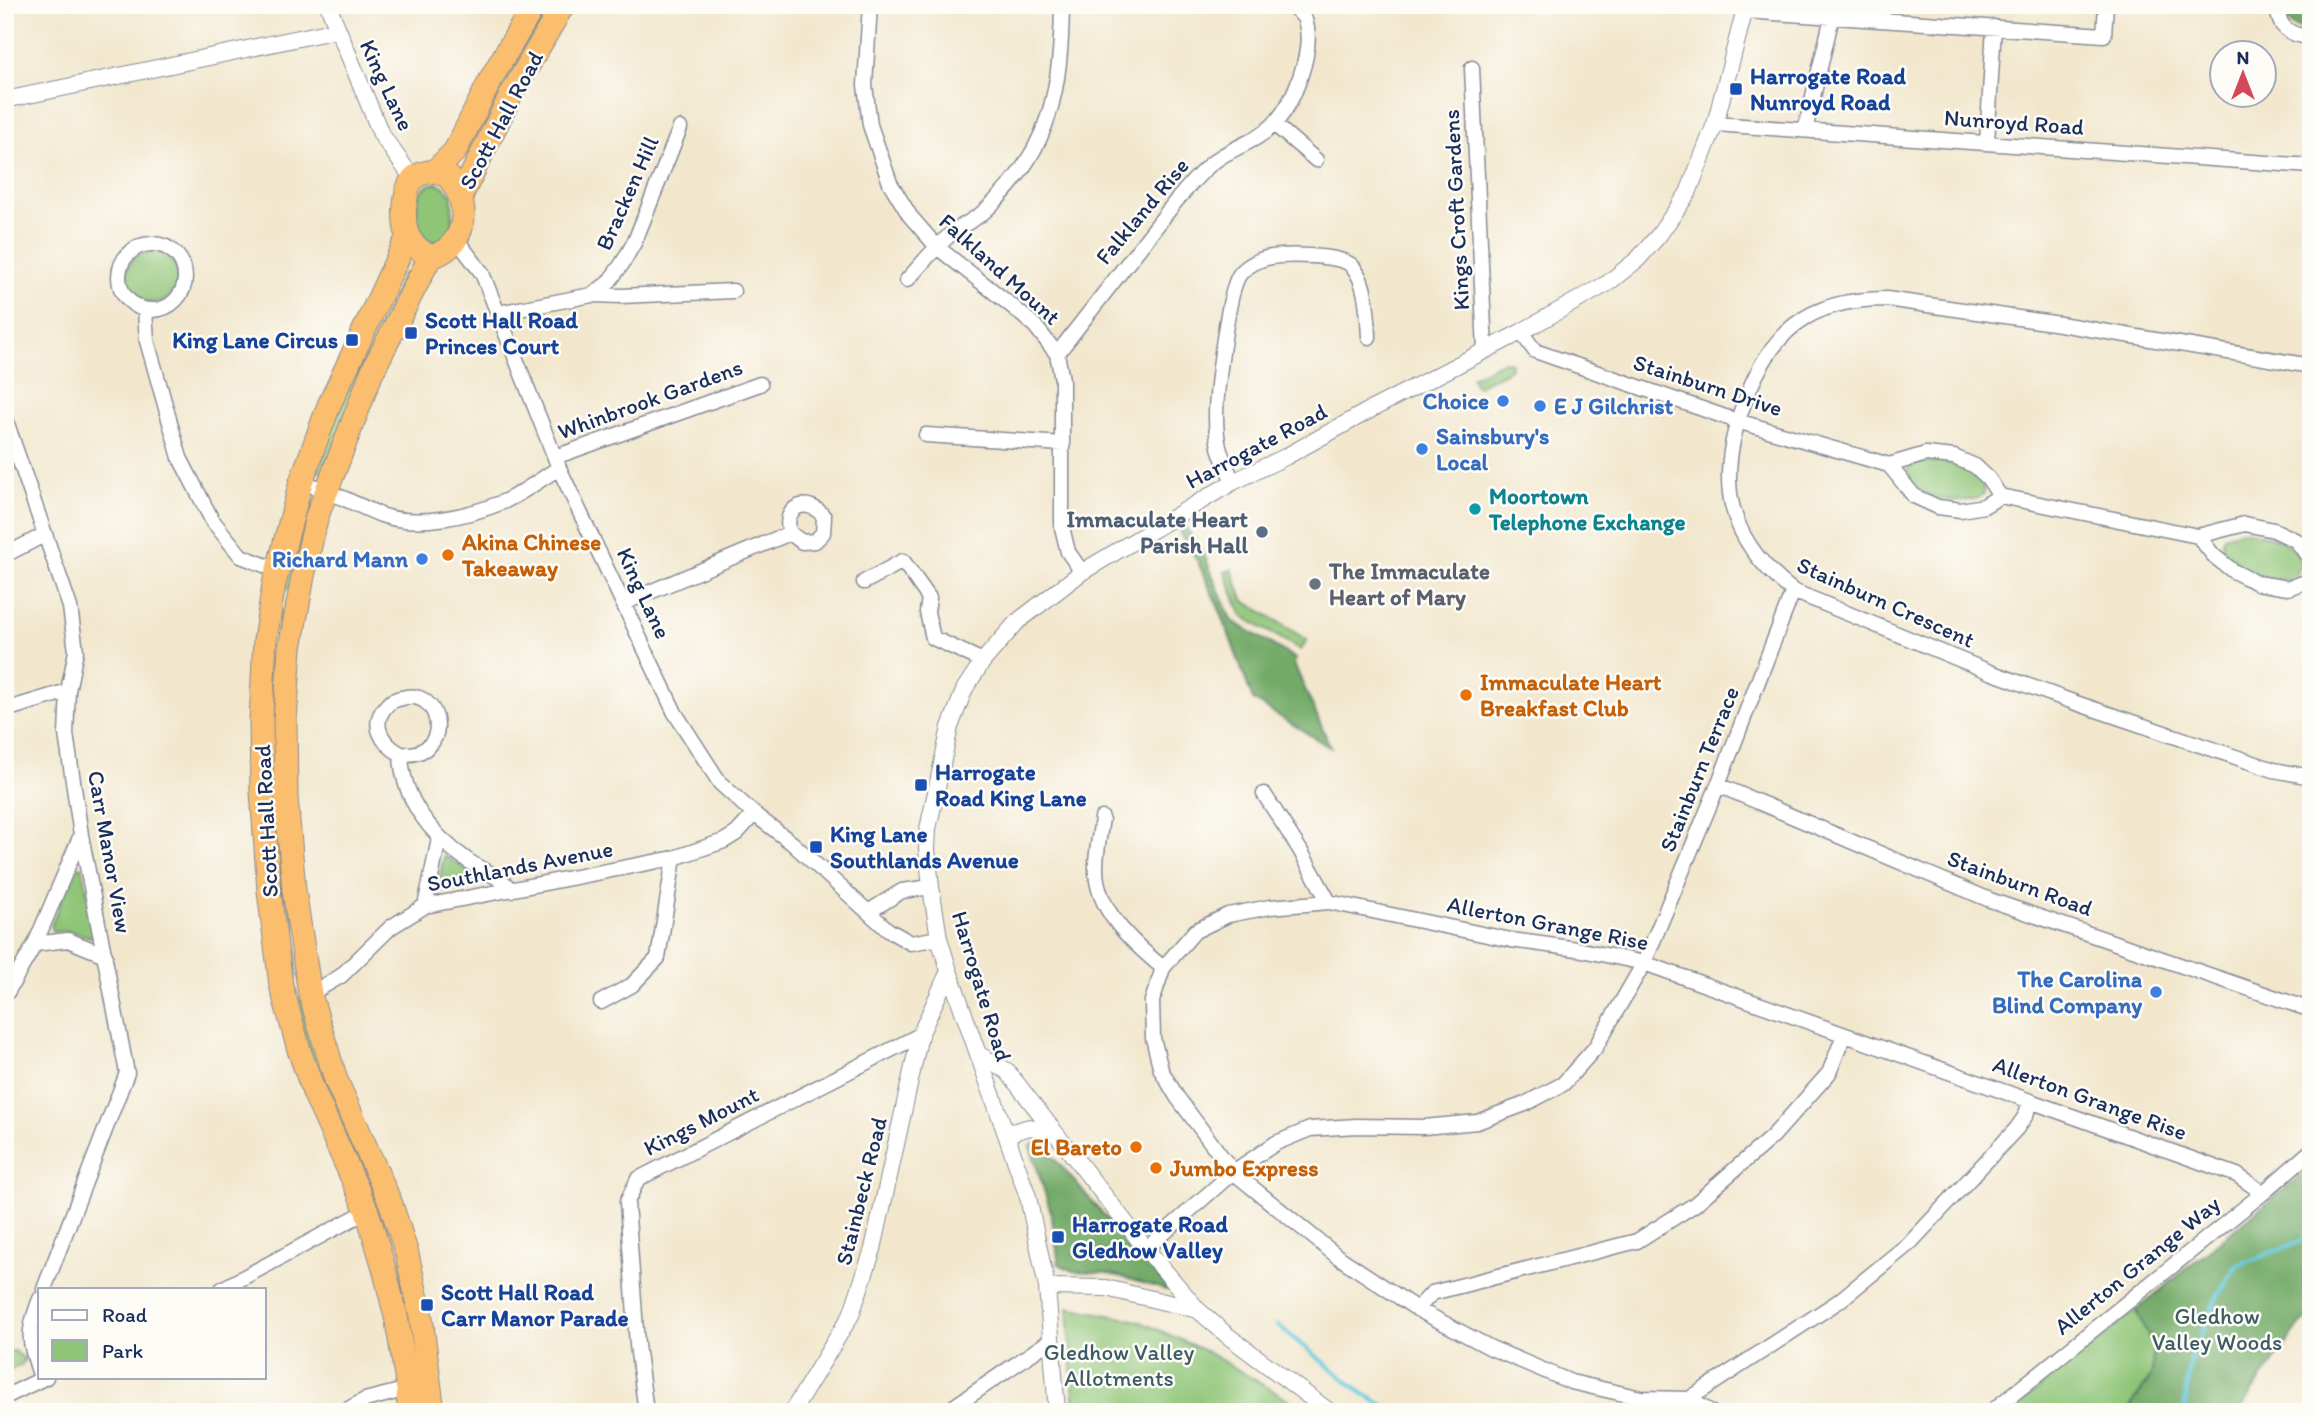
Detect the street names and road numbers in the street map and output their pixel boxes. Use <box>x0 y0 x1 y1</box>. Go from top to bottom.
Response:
street label: King Lane <box>354 35 420 135</box>
street label: Scott Hall Road <box>453 46 549 194</box>
street label: Nunroyd Road <box>1943 103 2085 141</box>
street label: Kings Croft Gardens <box>1437 109 1475 311</box>
street label: Bracken Hill <box>589 131 665 255</box>
street label: Falkland Rise <box>1089 152 1195 270</box>
street label: Falkland Mount <box>934 207 1066 331</box>
street label: Stainburn Drive <box>1630 348 1786 422</box>
street label: Whinbrook Gardens <box>554 353 746 445</box>
street label: Harrogate Road <box>1181 397 1331 495</box>
street label: King Lane <box>611 543 677 643</box>
street label: Stainburn Crescent <box>1793 550 1979 654</box>
street label: Stainburn Terrace <box>1653 682 1745 856</box>
street label: Scott Hall Road <box>248 744 284 898</box>
street label: Carr Manor View <box>82 768 138 936</box>
street label: Southlands Avenue <box>425 834 615 898</box>
street label: Stainburn Road <box>1944 844 2097 922</box>
street label: Allerton Grange Rise <box>1445 890 1651 956</box>
street label: Harrogate Road <box>946 907 1018 1065</box>
street label: Allerton Grange Rise <box>1989 1050 2191 1146</box>
street label: Kings Mount <box>639 1080 764 1162</box>
street label: Stainbeck Road <box>829 1113 893 1268</box>
street label: Allerton Grange Way <box>2048 1189 2226 1340</box>

